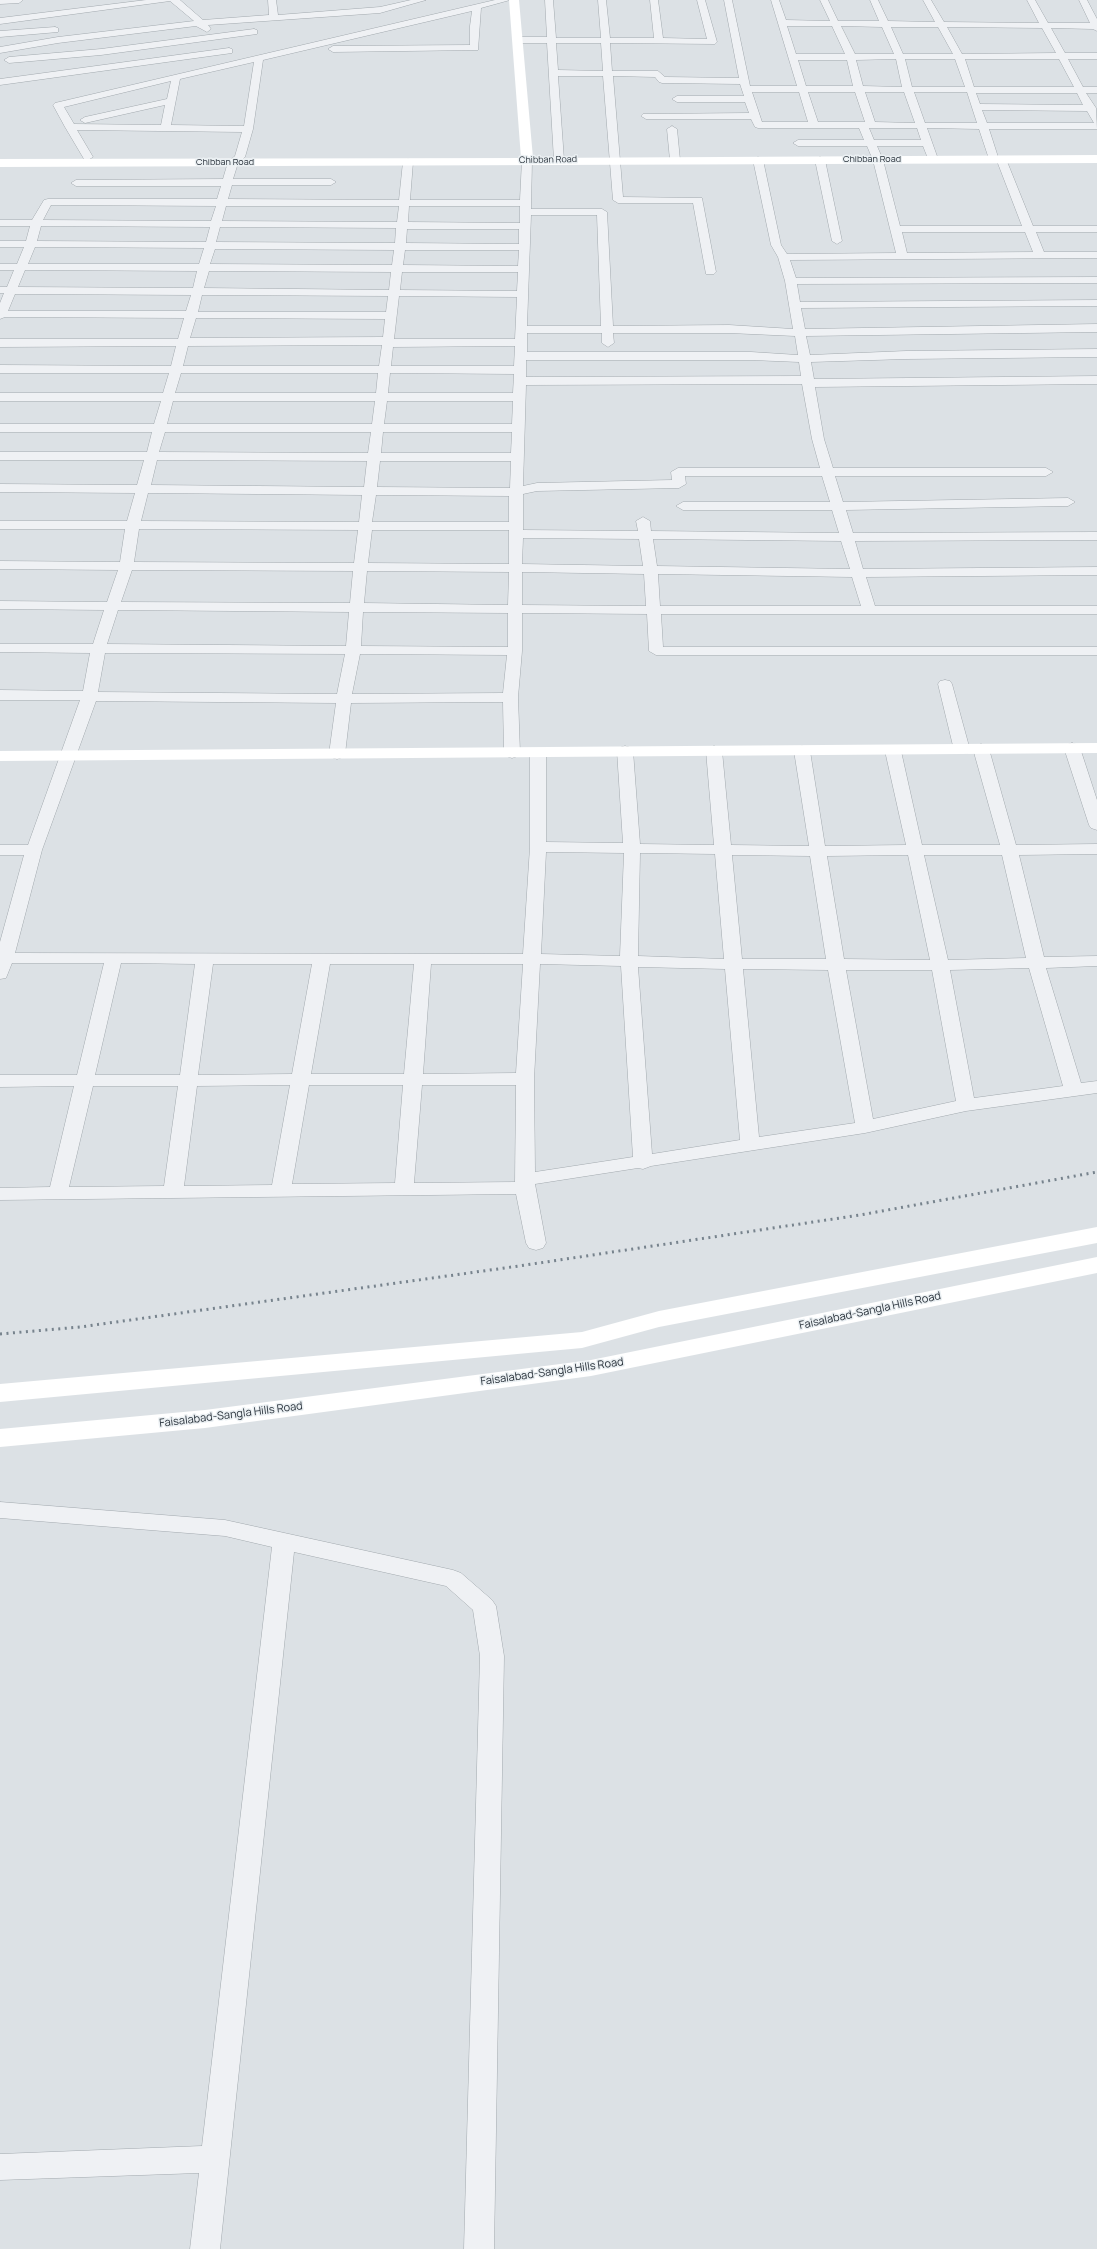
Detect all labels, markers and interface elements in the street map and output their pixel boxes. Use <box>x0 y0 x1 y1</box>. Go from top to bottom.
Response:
street label: Chibban Road <box>519 154 577 166</box>
street label: Chibban Road <box>843 154 901 164</box>
street label: Chibban Road <box>196 157 254 167</box>
street label: Faisalabad-Sangla Hills Road <box>798 1290 942 1332</box>
street label: Faisalabad-Sangla Hills Road <box>480 1355 624 1389</box>
street label: Faisalabad-Sangla Hills Road <box>159 1400 303 1430</box>

